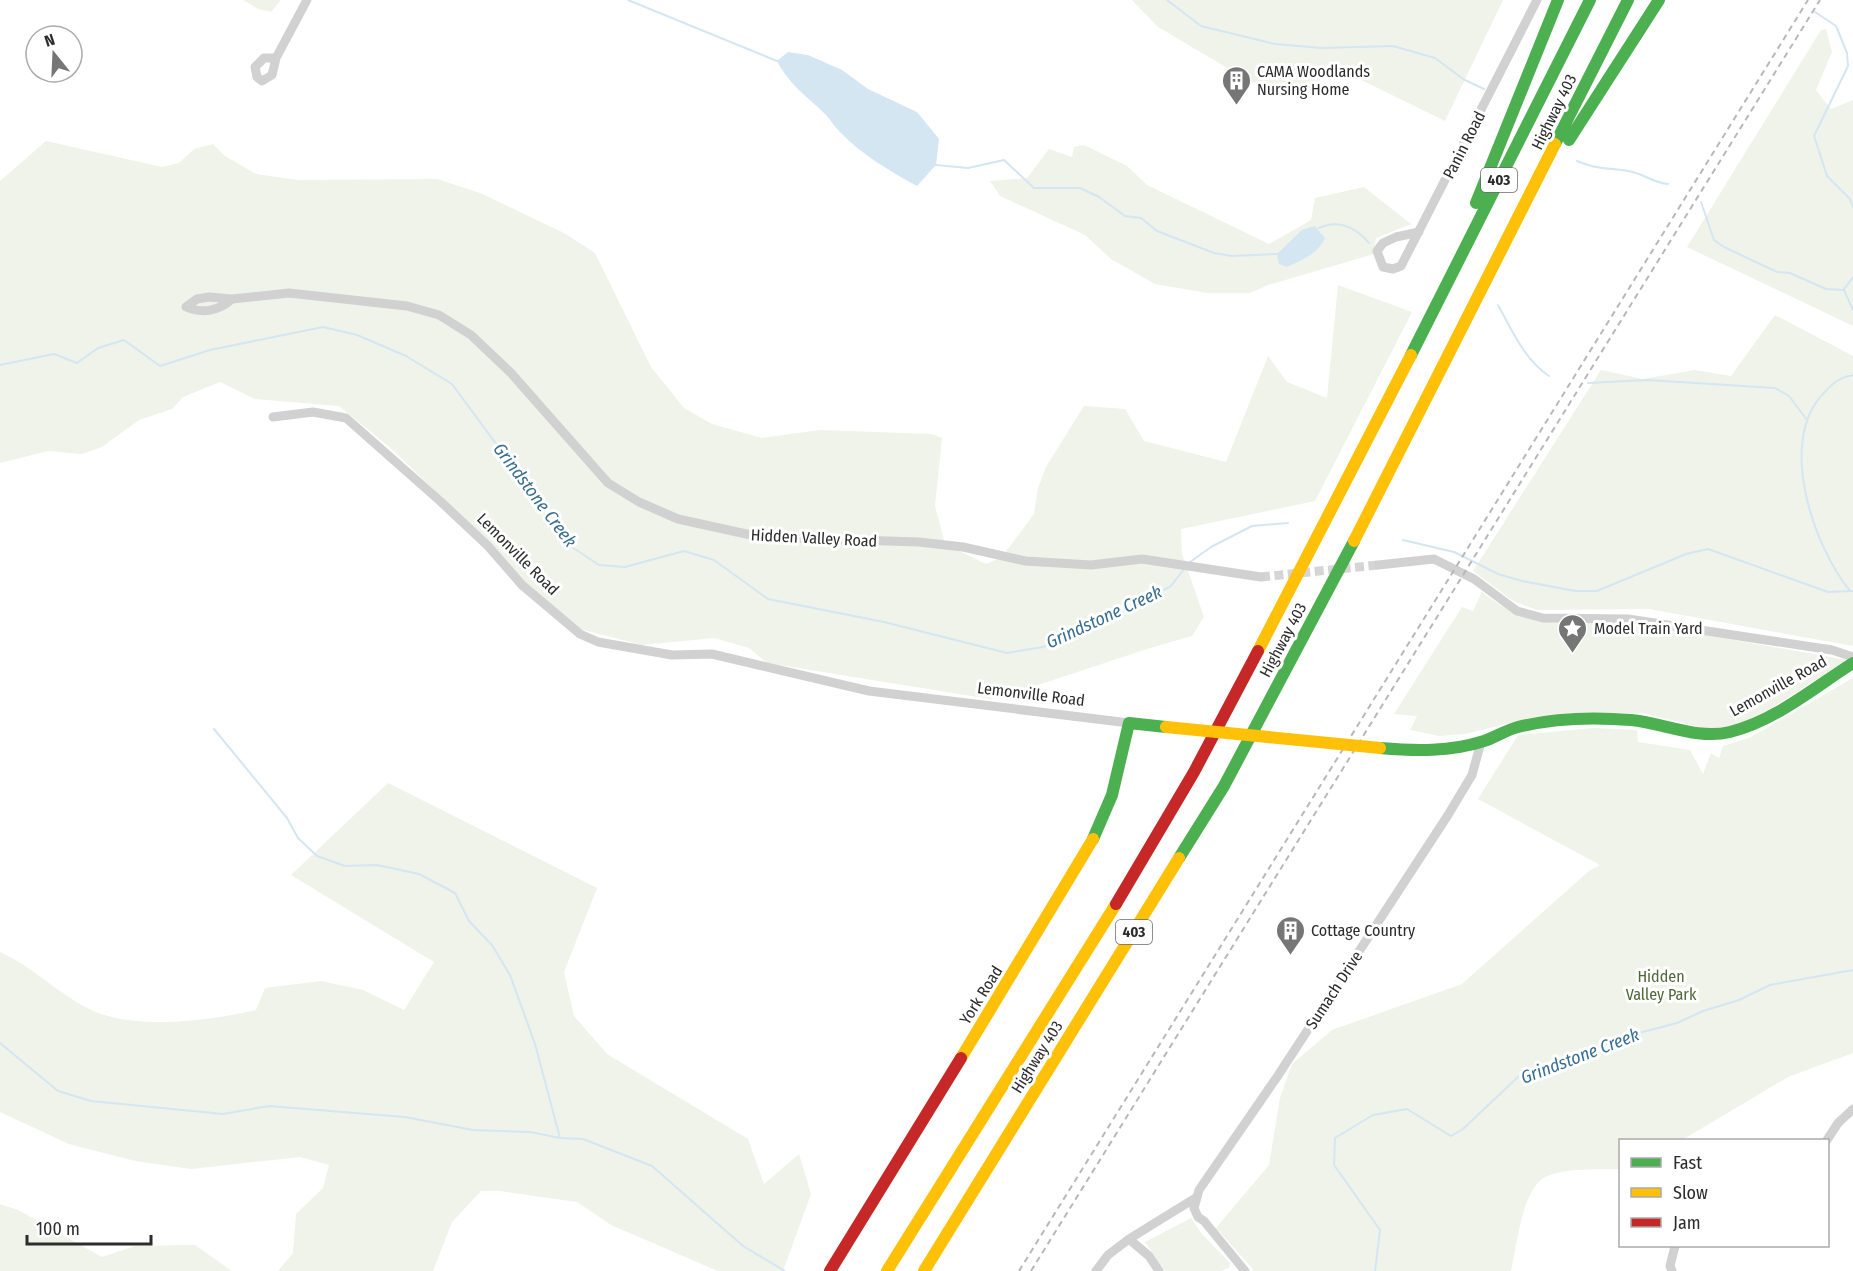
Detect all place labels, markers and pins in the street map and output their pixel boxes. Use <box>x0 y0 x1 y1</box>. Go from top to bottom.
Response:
place label: CAMA Woodlands Nursing Home <box>1257 62 1370 99</box>
building icon: CAMA Woodlands Nursing Home <box>1220 64 1252 106</box>
place icon: Model Train Yard <box>1557 612 1589 654</box>
place label: Model Train Yard <box>1594 619 1703 638</box>
building icon: Cottage Country <box>1274 914 1306 956</box>
place label: Cottage Country <box>1311 921 1416 940</box>

